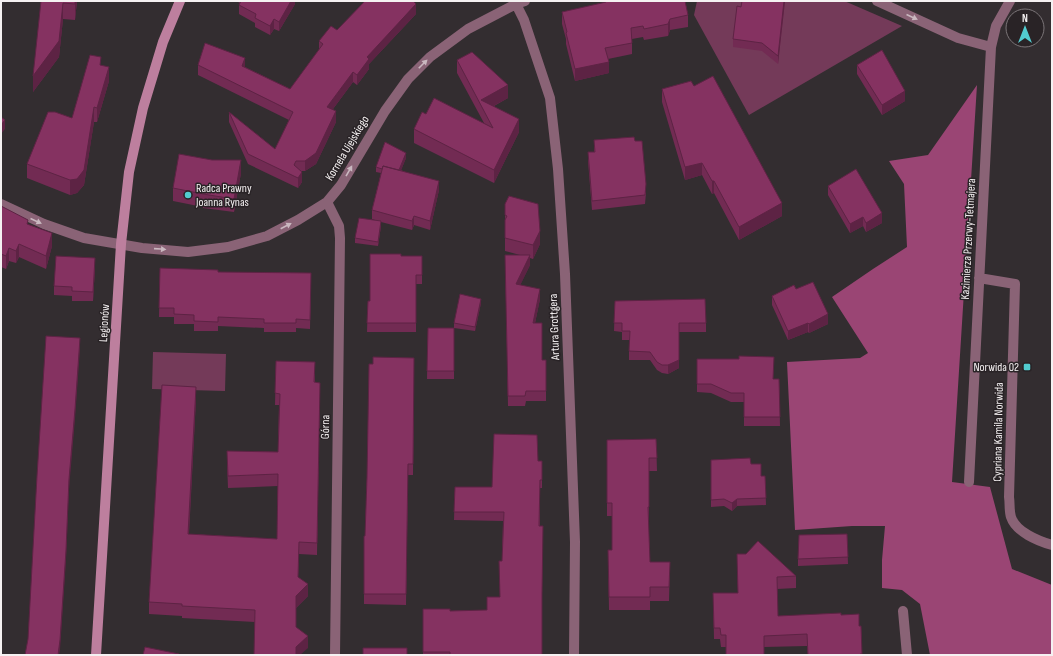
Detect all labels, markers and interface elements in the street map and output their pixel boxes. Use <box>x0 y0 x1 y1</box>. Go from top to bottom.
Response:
north arrow <box>1005 8 1045 48</box>
text: N <box>1022 12 1028 25</box>
one-way arrow <box>907 14 918 20</box>
one-way arrow <box>418 59 428 69</box>
street label: Kornela Ujejskiego <box>322 113 373 183</box>
one-way arrow <box>346 165 353 177</box>
street label: Kazimierza Przerwy-Tetmajera <box>958 178 979 300</box>
place label: Radca Prawny Joanna Rynas <box>195 181 252 210</box>
marker: Radca Prawny Joanna Rynas <box>183 190 193 200</box>
one-way arrow <box>31 218 42 224</box>
one-way arrow <box>280 223 291 230</box>
one-way arrow <box>154 246 166 253</box>
street label: Artura Grottgera <box>546 293 563 361</box>
street label: Legionów <box>96 303 113 342</box>
place label: Norwida 02 <box>973 360 1019 375</box>
marker: Norwida 02 <box>1022 362 1032 372</box>
street label: Cypriana Kamila Norwida <box>990 382 1007 482</box>
street label: Górna <box>318 414 333 439</box>

